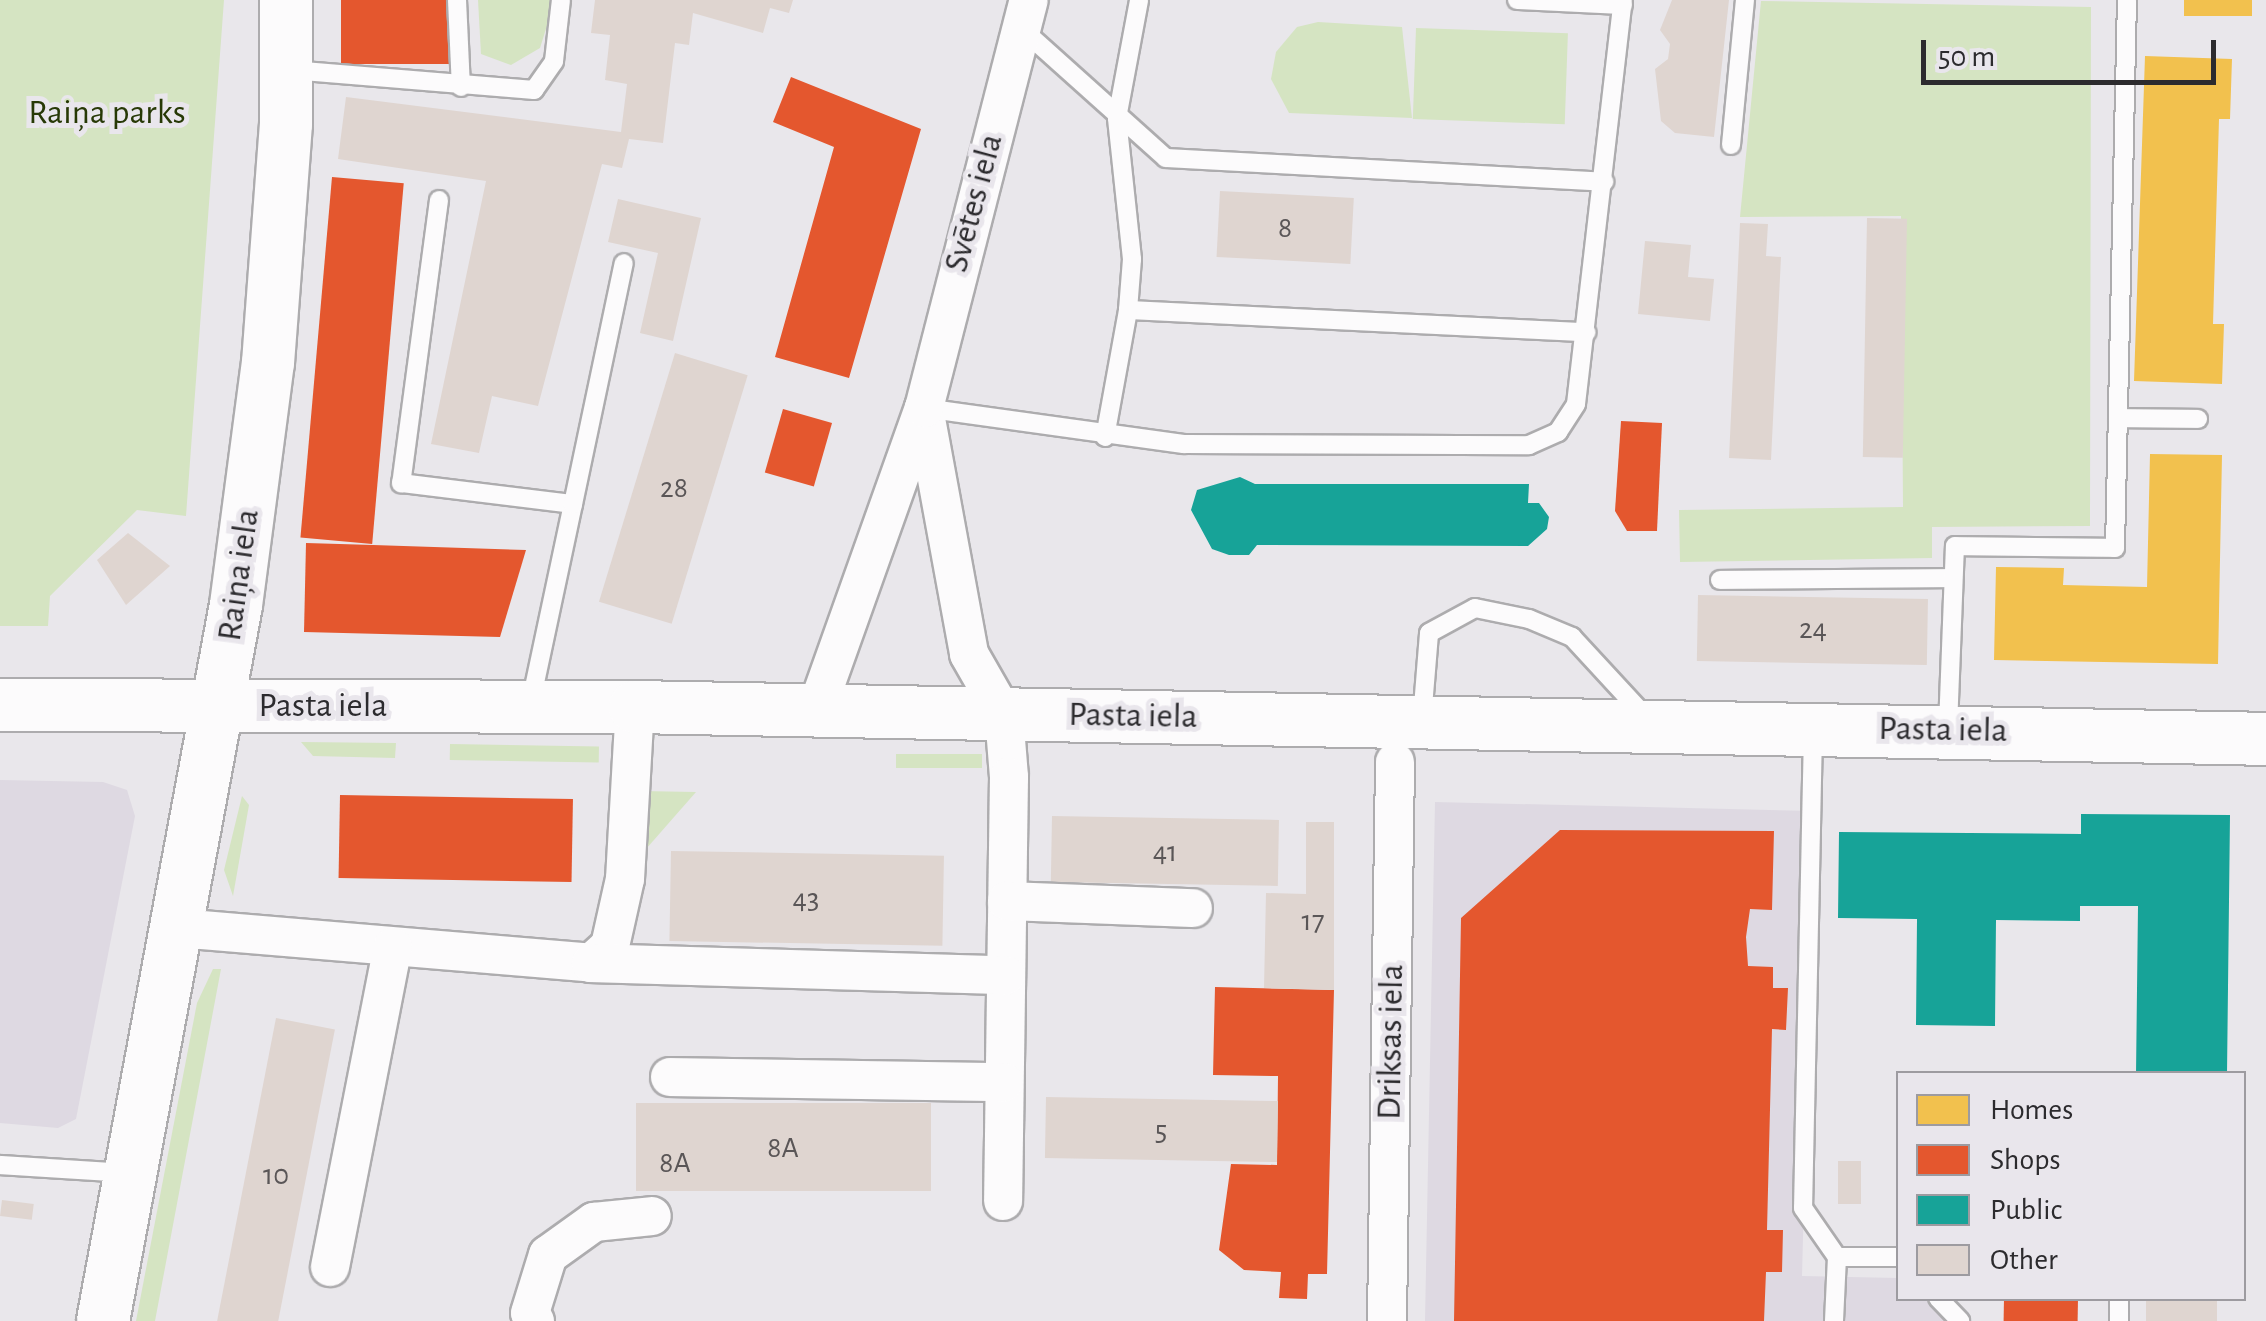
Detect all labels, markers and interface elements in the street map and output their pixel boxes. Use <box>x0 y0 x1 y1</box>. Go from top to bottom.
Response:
scale bar <box>1926 20 2221 82</box>
text: 50 m <box>1938 42 1995 72</box>
park label: Raiņa parks <box>28 92 186 134</box>
street label: Svētes iela <box>935 129 1013 277</box>
house number: 8 <box>1278 210 1292 246</box>
house number: 28 <box>660 470 688 506</box>
street label: Raiņa iela <box>209 506 269 644</box>
house number: 24 <box>1799 611 1827 647</box>
street label: Pasta iela <box>259 685 387 727</box>
street label: Pasta iela <box>1068 694 1198 738</box>
street label: Pasta iela <box>1878 708 2008 752</box>
house number: 41 <box>1153 834 1177 870</box>
house number: 43 <box>793 881 819 917</box>
house number: 17 <box>1302 903 1324 939</box>
street label: Driksas iela <box>1369 964 1413 1120</box>
legend <box>1896 1071 2246 1301</box>
text: Homes <box>1990 1095 2073 1125</box>
house number: 5 <box>1155 1113 1167 1149</box>
house number: 8A <box>767 1130 799 1166</box>
house number: 8A <box>659 1145 691 1181</box>
text: Shops <box>1990 1145 2061 1175</box>
house number: 10 <box>263 1157 289 1193</box>
text: Public <box>1990 1195 2062 1225</box>
text: Other <box>1990 1245 2058 1275</box>

